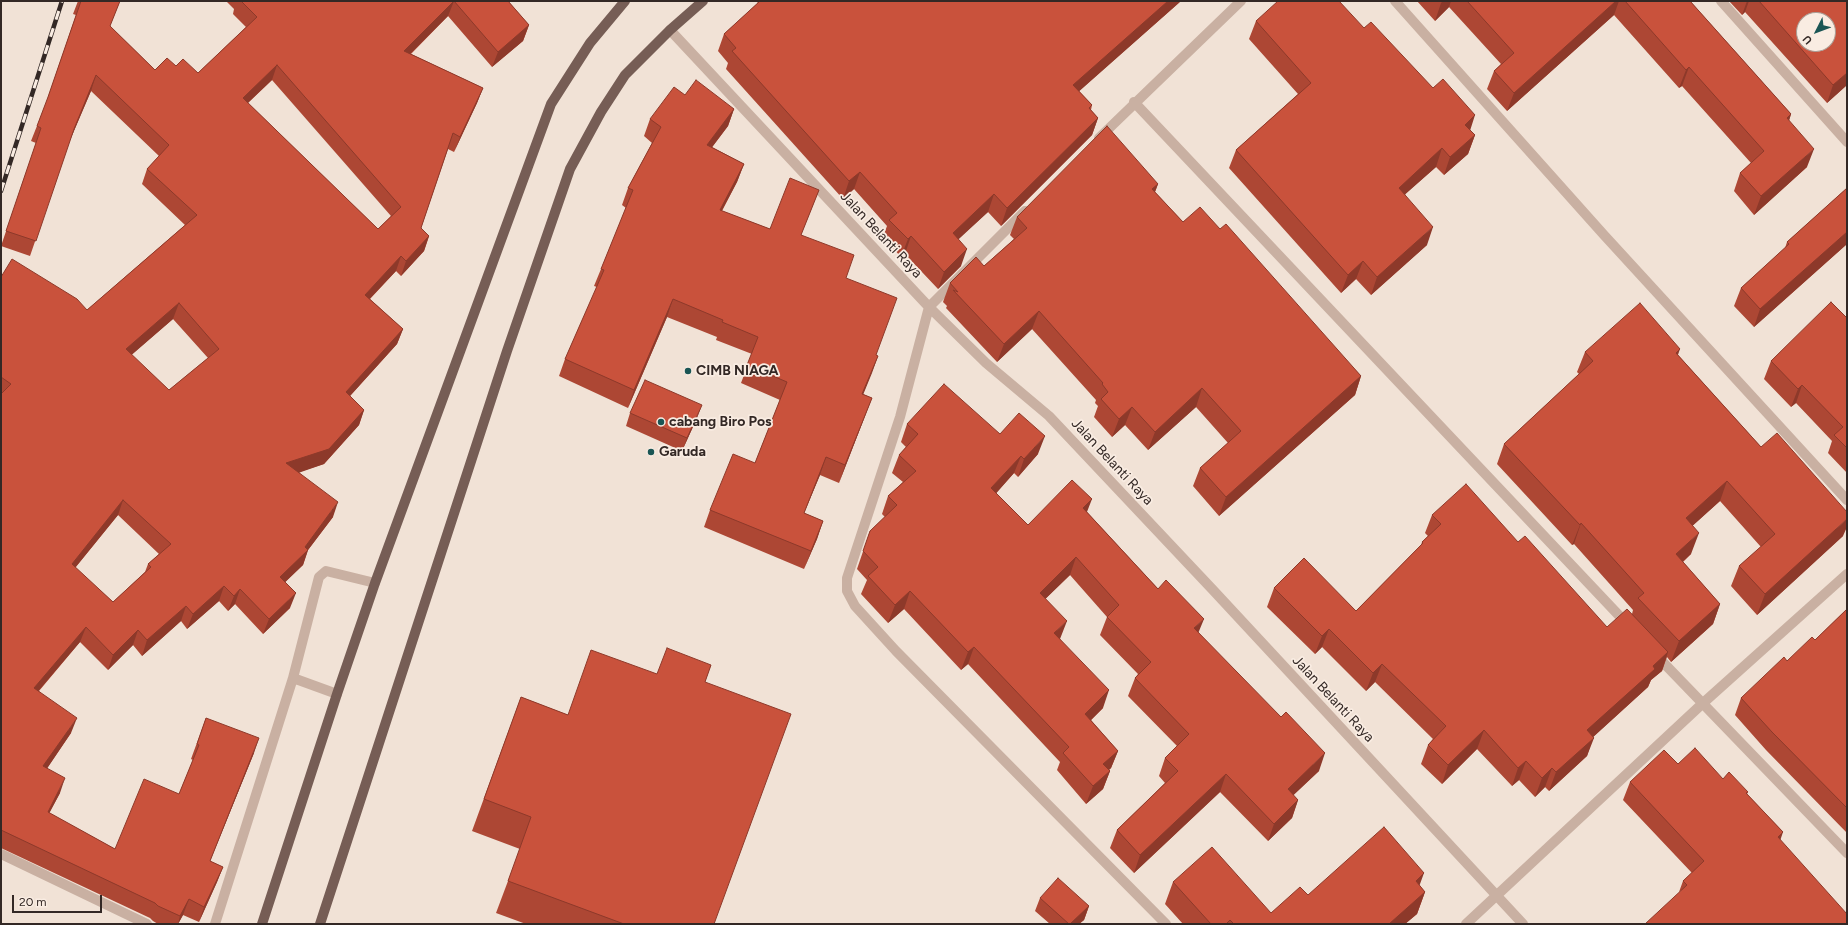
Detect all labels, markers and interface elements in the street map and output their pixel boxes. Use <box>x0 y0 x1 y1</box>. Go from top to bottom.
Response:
north arrow <box>1796 12 1836 52</box>
text: U <box>1800 32 1815 47</box>
street label: Jalan Belanti Raya <box>837 188 925 282</box>
place label: CIMB NIAGA <box>696 363 778 379</box>
marker: CIMB NIAGA <box>683 366 693 376</box>
place label: cabang Biro Pos <box>669 414 772 430</box>
street label: Jalan Belanti Raya <box>1068 415 1156 509</box>
marker: cabang Biro Pos <box>656 417 666 427</box>
place label: Garuda <box>659 444 706 460</box>
marker: Garuda <box>646 447 656 457</box>
street label: Jalan Belanti Raya <box>1289 652 1377 746</box>
scale bar <box>14 887 104 913</box>
text: 20 m <box>19 895 47 909</box>

